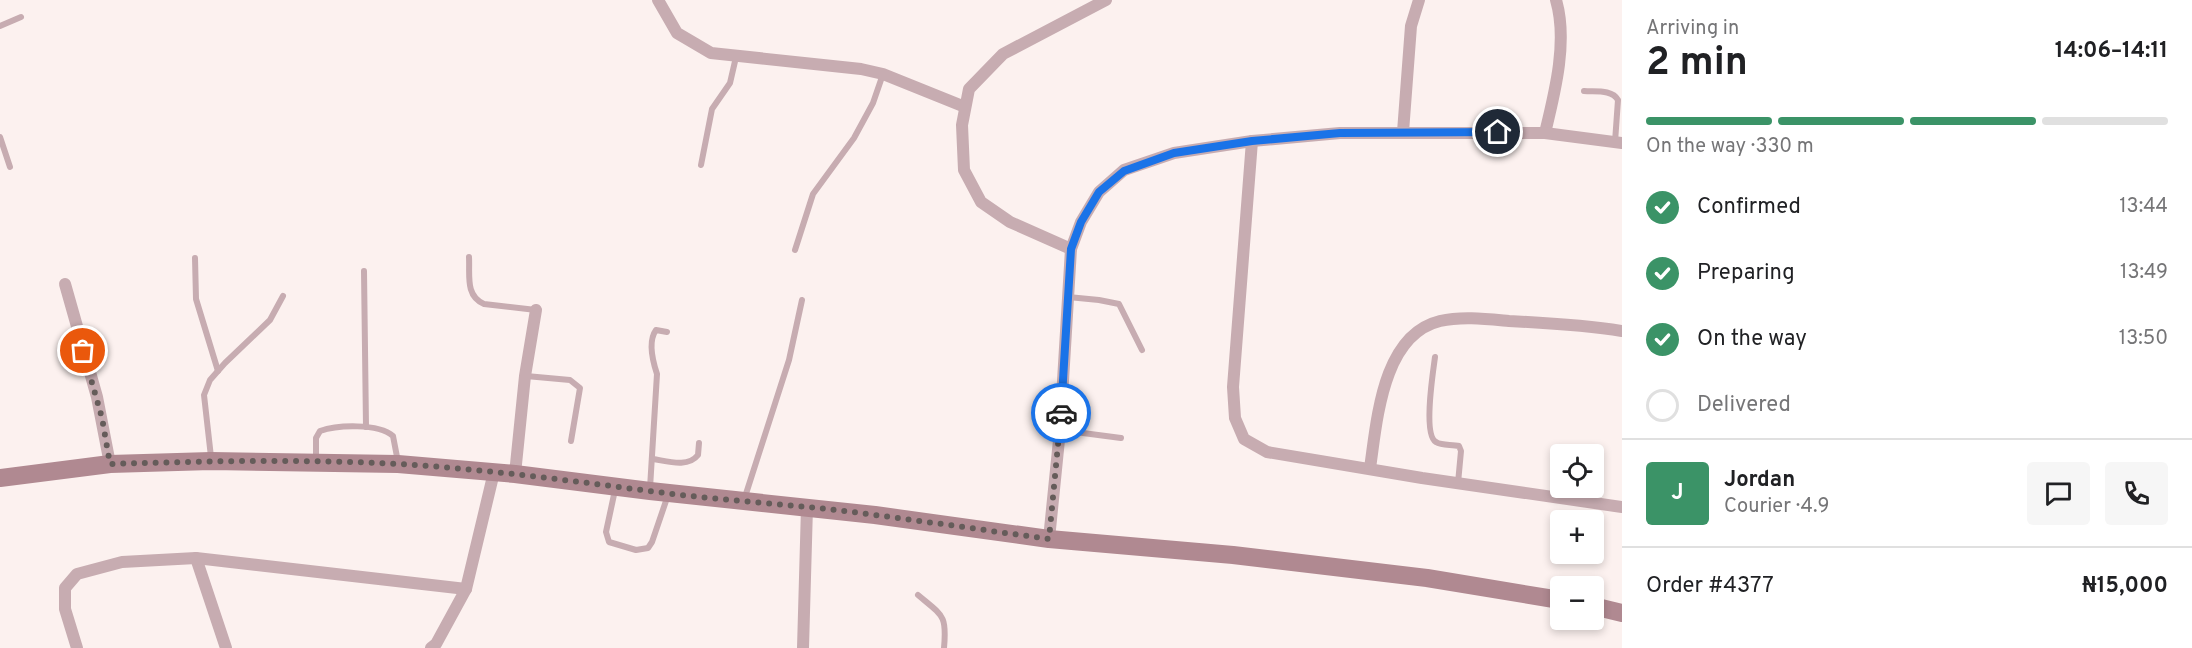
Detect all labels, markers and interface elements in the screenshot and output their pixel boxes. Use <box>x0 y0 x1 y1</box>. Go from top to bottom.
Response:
text: Arriving in <box>1646 16 1739 42</box>
text: 14:06–14:11 <box>2055 38 2168 65</box>
text: 2 min <box>1646 40 1748 89</box>
pin <box>1472 106 1523 157</box>
icon: home <box>1481 115 1514 148</box>
text: On the way · 330 m <box>1646 134 1814 160</box>
icon: check <box>1646 191 1679 224</box>
text: Confirmed <box>1697 194 1801 221</box>
text: 13:44 <box>2119 194 2168 220</box>
icon: check <box>1646 257 1679 290</box>
text: Preparing <box>1697 260 1795 287</box>
text: 13:49 <box>2120 260 2168 286</box>
icon: check <box>1646 323 1679 356</box>
pin <box>57 325 108 376</box>
text: On the way <box>1697 326 1807 353</box>
text: 13:50 <box>2119 326 2168 352</box>
icon: bag <box>66 334 99 367</box>
courier <box>1031 383 1091 443</box>
text: Delivered <box>1697 392 1791 419</box>
icon: car <box>1045 397 1078 430</box>
map controls <box>1550 444 1604 630</box>
button: locate <box>1550 444 1604 498</box>
button: chat <box>2027 462 2090 525</box>
button: phone <box>2105 462 2168 525</box>
text: Jordan <box>1724 467 1795 494</box>
text: J <box>1671 480 1684 507</box>
text: Courier · 4.9 <box>1724 494 1829 520</box>
button: + <box>1550 510 1604 564</box>
text: Order #4377 <box>1646 573 1774 600</box>
text: ₦15,000 <box>2082 573 2168 600</box>
button: − <box>1550 576 1604 630</box>

